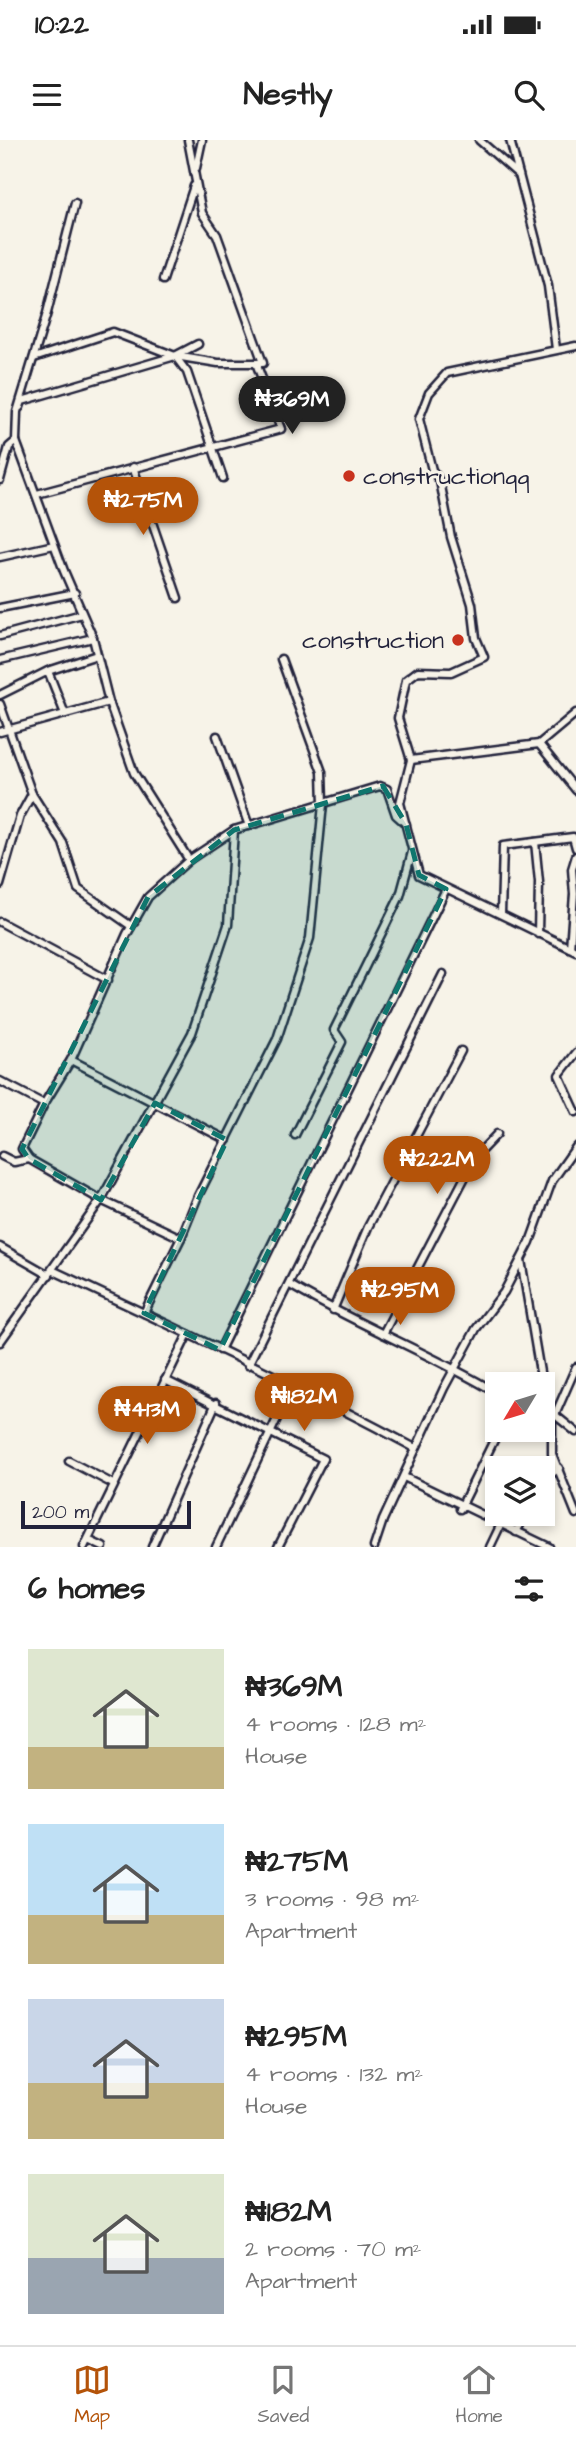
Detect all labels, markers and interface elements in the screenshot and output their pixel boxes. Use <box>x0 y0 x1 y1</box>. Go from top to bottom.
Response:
text: 10:22 <box>35 7 89 43</box>
text: Nestly <box>244 72 332 117</box>
icon: menu <box>28 76 66 114</box>
icon: search <box>510 76 548 114</box>
pin: ₦369M <box>243 376 341 436</box>
text: ₦369M <box>255 383 329 415</box>
place label: constructionqq <box>363 460 530 494</box>
marker: constructionqq <box>341 468 357 484</box>
pin: ₦275M <box>94 478 192 537</box>
text: ₦275M <box>103 484 183 516</box>
place label: construction <box>302 624 444 658</box>
marker: construction <box>450 632 466 648</box>
pin: ₦222M <box>388 1136 486 1196</box>
text: ₦222M <box>399 1143 475 1175</box>
pin: ₦295M <box>351 1268 449 1327</box>
text: ₦295M <box>361 1274 439 1306</box>
north arrow <box>485 1372 555 1442</box>
map controls <box>485 1372 555 1526</box>
pin: ₦182M <box>255 1374 353 1433</box>
text: ₦182M <box>271 1380 337 1412</box>
pin: ₦413M <box>98 1386 196 1446</box>
text: ₦413M <box>114 1393 180 1425</box>
button: layers <box>485 1456 555 1526</box>
scale bar <box>21 1498 191 1530</box>
text: 200 m <box>32 1499 89 1526</box>
text: 6 homes <box>28 1568 145 1610</box>
icon: filters <box>510 1570 548 1608</box>
text: ₦369M <box>245 1666 343 1708</box>
icon: home <box>84 1677 168 1761</box>
text: 4 rooms · 128 m² <box>245 1708 426 1740</box>
text: House <box>245 1740 308 1772</box>
text: ₦275M <box>245 1841 348 1883</box>
icon: home <box>84 1852 168 1936</box>
text: 3 rooms · 98 m² <box>245 1883 419 1915</box>
text: Apartment <box>245 1915 357 1947</box>
text: ₦295M <box>245 2016 347 2058</box>
icon: home <box>84 2027 168 2111</box>
text: 4 rooms · 132 m² <box>245 2058 423 2090</box>
text: House <box>245 2090 308 2122</box>
text: ₦182M <box>245 2191 332 2233</box>
icon: home <box>84 2202 168 2286</box>
text: 2 rooms · 70 m² <box>245 2233 421 2265</box>
text: Apartment <box>245 2265 357 2297</box>
tab: Map <box>73 2361 111 2430</box>
tab: Saved <box>257 2361 309 2430</box>
tab: Home <box>456 2361 503 2430</box>

